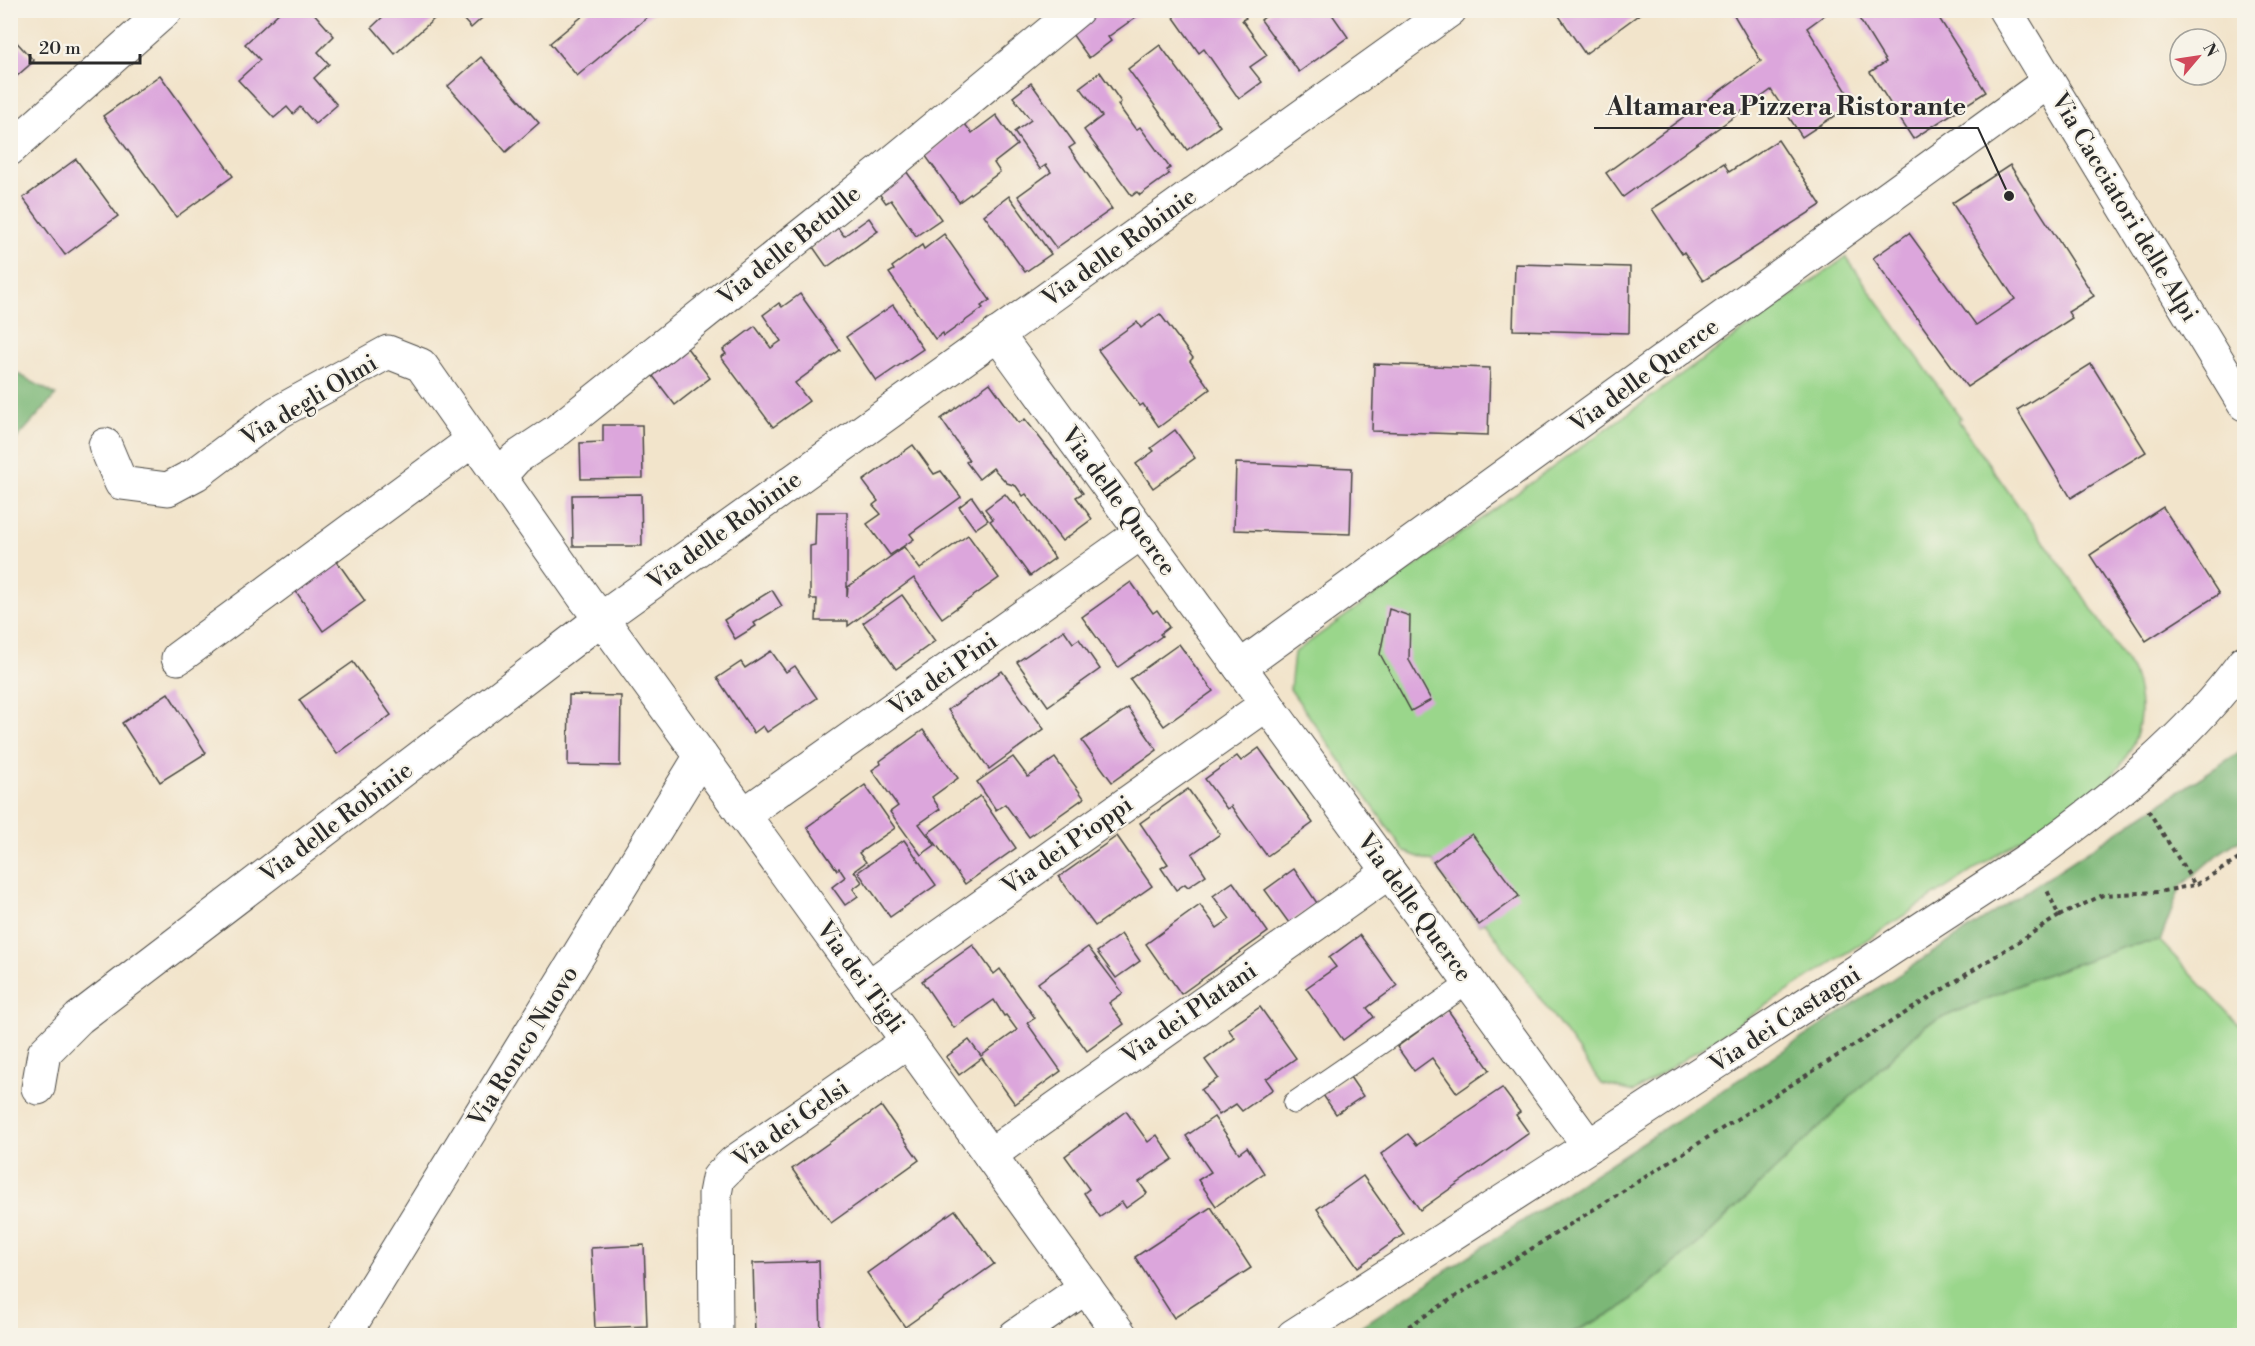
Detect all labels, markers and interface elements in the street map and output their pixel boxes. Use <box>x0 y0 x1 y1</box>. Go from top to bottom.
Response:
scale bar <box>30 27 140 65</box>
north arrow <box>2168 27 2228 87</box>
text: 20 m <box>39 37 81 60</box>
text: N <box>2198 40 2222 61</box>
callout: Altamarea Pizzera Ristorante <box>1594 84 1978 128</box>
street label: Via Cacciatori delle Alpi <box>2043 87 2204 327</box>
text: Altamarea Pizzera Ristorante <box>1605 91 1966 123</box>
street label: Via delle Betulle <box>711 179 867 313</box>
street label: Via delle Robinie <box>1036 182 1203 315</box>
street label: Via delle Querce <box>1563 312 1725 440</box>
street label: Via degli Olmi <box>235 348 383 454</box>
street label: Via delle Querce <box>1054 420 1182 582</box>
street label: Via delle Robinie <box>641 465 808 598</box>
street label: Via dei Pini <box>883 626 1004 724</box>
street label: Via delle Robinie <box>253 756 419 891</box>
street label: Via dei Pioppi <box>996 790 1139 903</box>
street label: Via delle Querce <box>1350 826 1478 988</box>
street label: Via dei Tigli <box>809 915 911 1040</box>
street label: Via dei Platani <box>1115 956 1263 1072</box>
street label: Via Ronco Nuovo <box>462 960 585 1134</box>
street label: Via dei Castagni <box>1703 960 1867 1080</box>
street label: Via dei Gelsi <box>727 1073 855 1175</box>

